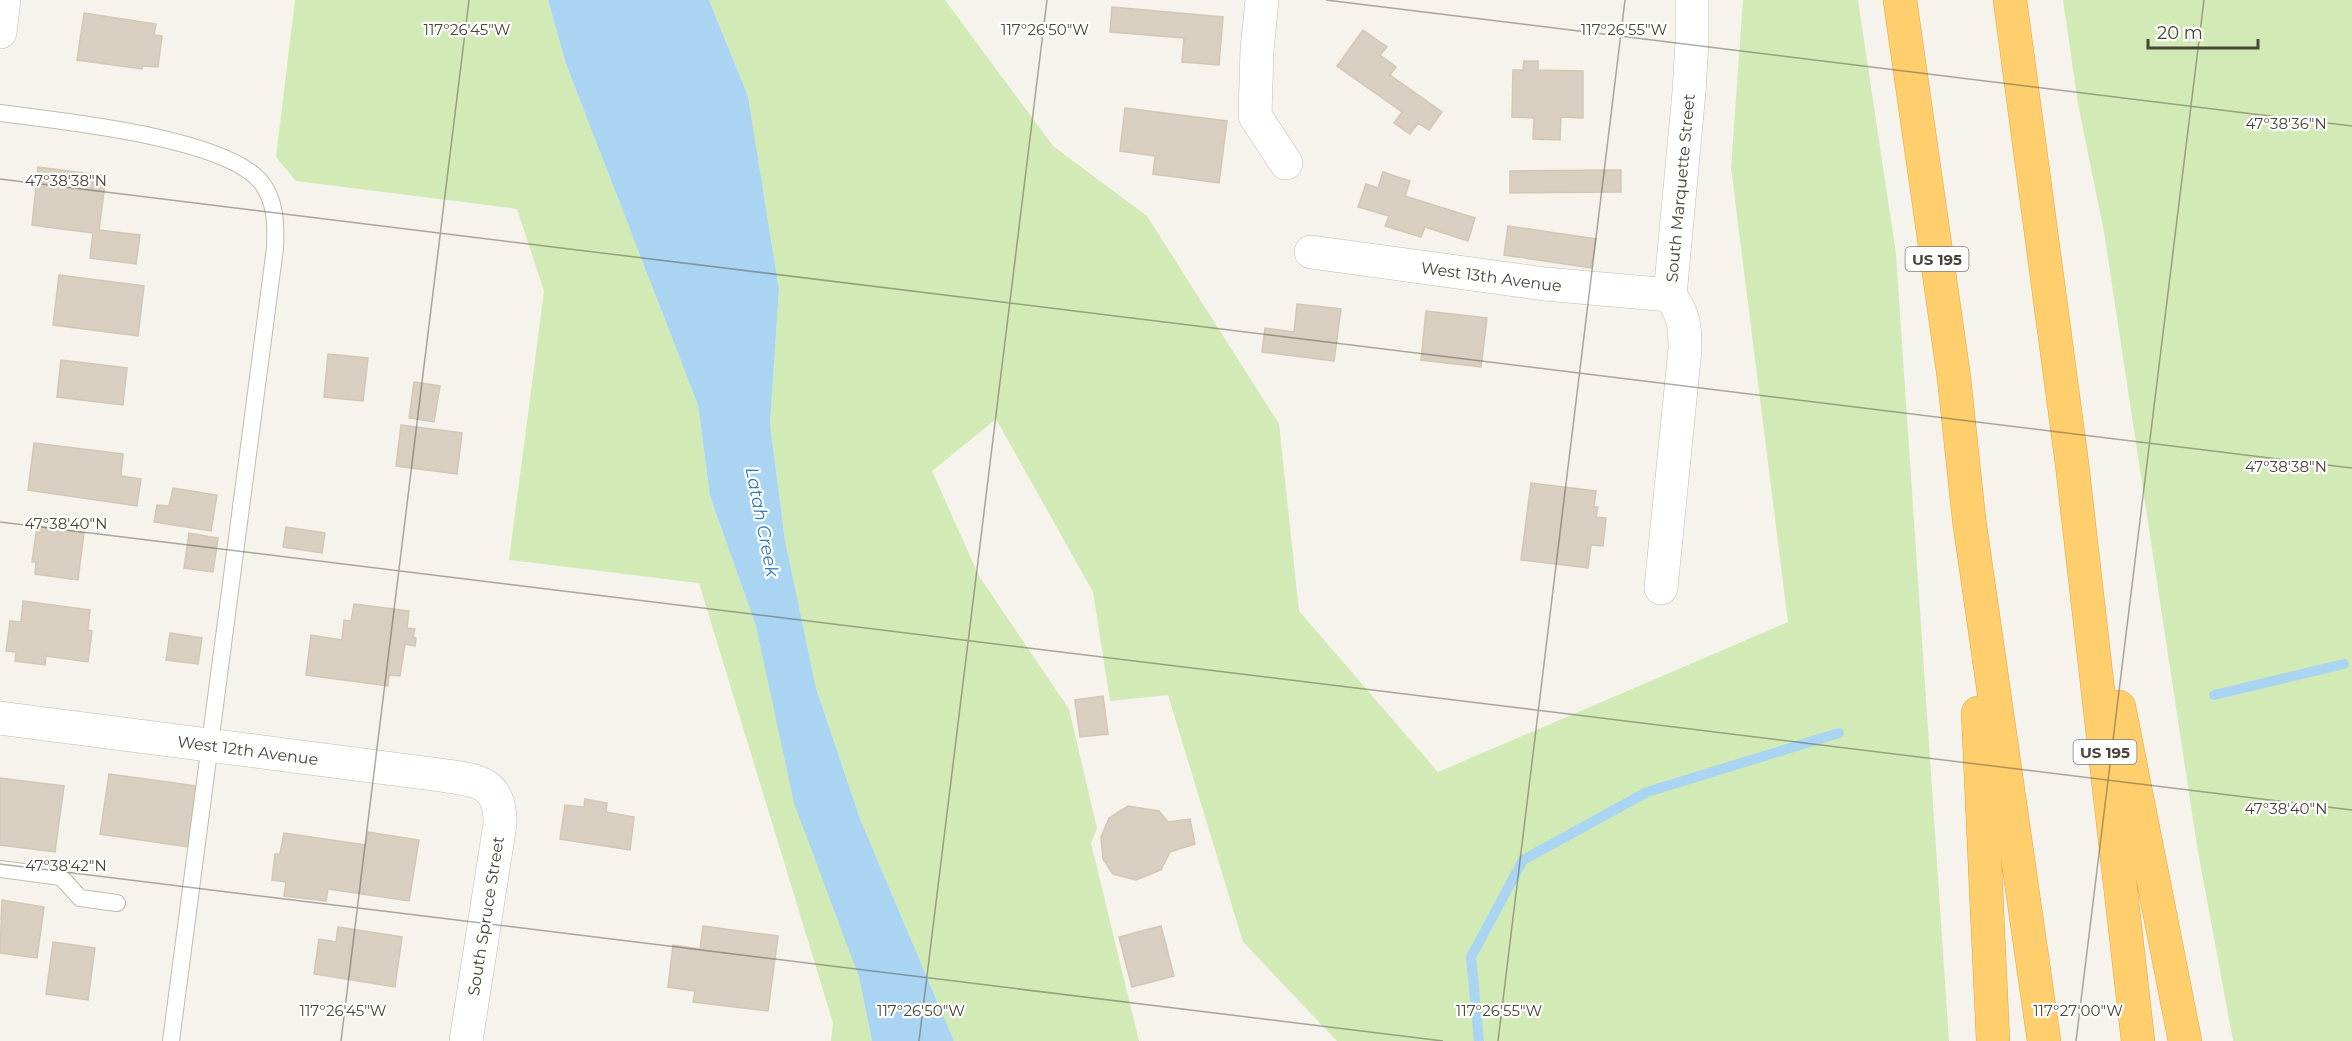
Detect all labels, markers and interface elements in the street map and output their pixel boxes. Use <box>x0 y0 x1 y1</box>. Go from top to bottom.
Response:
scale bar <box>2148 12 2258 50</box>
text: 117°26'45"W <box>423 20 511 39</box>
text: 117°26'50"W <box>1001 20 1089 39</box>
text: 117°26'55"W <box>1581 20 1667 39</box>
text: 20 m <box>2157 22 2203 44</box>
street label: South Marquette Street <box>1662 92 1698 283</box>
text: 47°38'36"N <box>2245 114 2327 133</box>
text: 47°38'38"N <box>25 171 107 190</box>
road number: US 195 <box>1906 247 1968 271</box>
street label: West 13th Avenue <box>1420 258 1563 295</box>
text: 47°38'38"N <box>2245 457 2327 476</box>
water label: Latah Creek <box>741 465 784 580</box>
text: 47°38'40"N <box>25 514 107 533</box>
street label: West 12th Avenue <box>176 732 320 769</box>
road number: US 195 <box>2074 740 2136 764</box>
text: 47°38'40"N <box>2245 799 2327 818</box>
street label: South Spruce Street <box>464 834 508 997</box>
text: 47°38'42"N <box>25 856 107 875</box>
text: 117°26'45"W <box>299 1001 387 1020</box>
text: 117°26'50"W <box>877 1001 965 1020</box>
text: 117°26'55"W <box>1456 1001 1542 1020</box>
text: 117°27'00"W <box>2033 1001 2123 1020</box>

